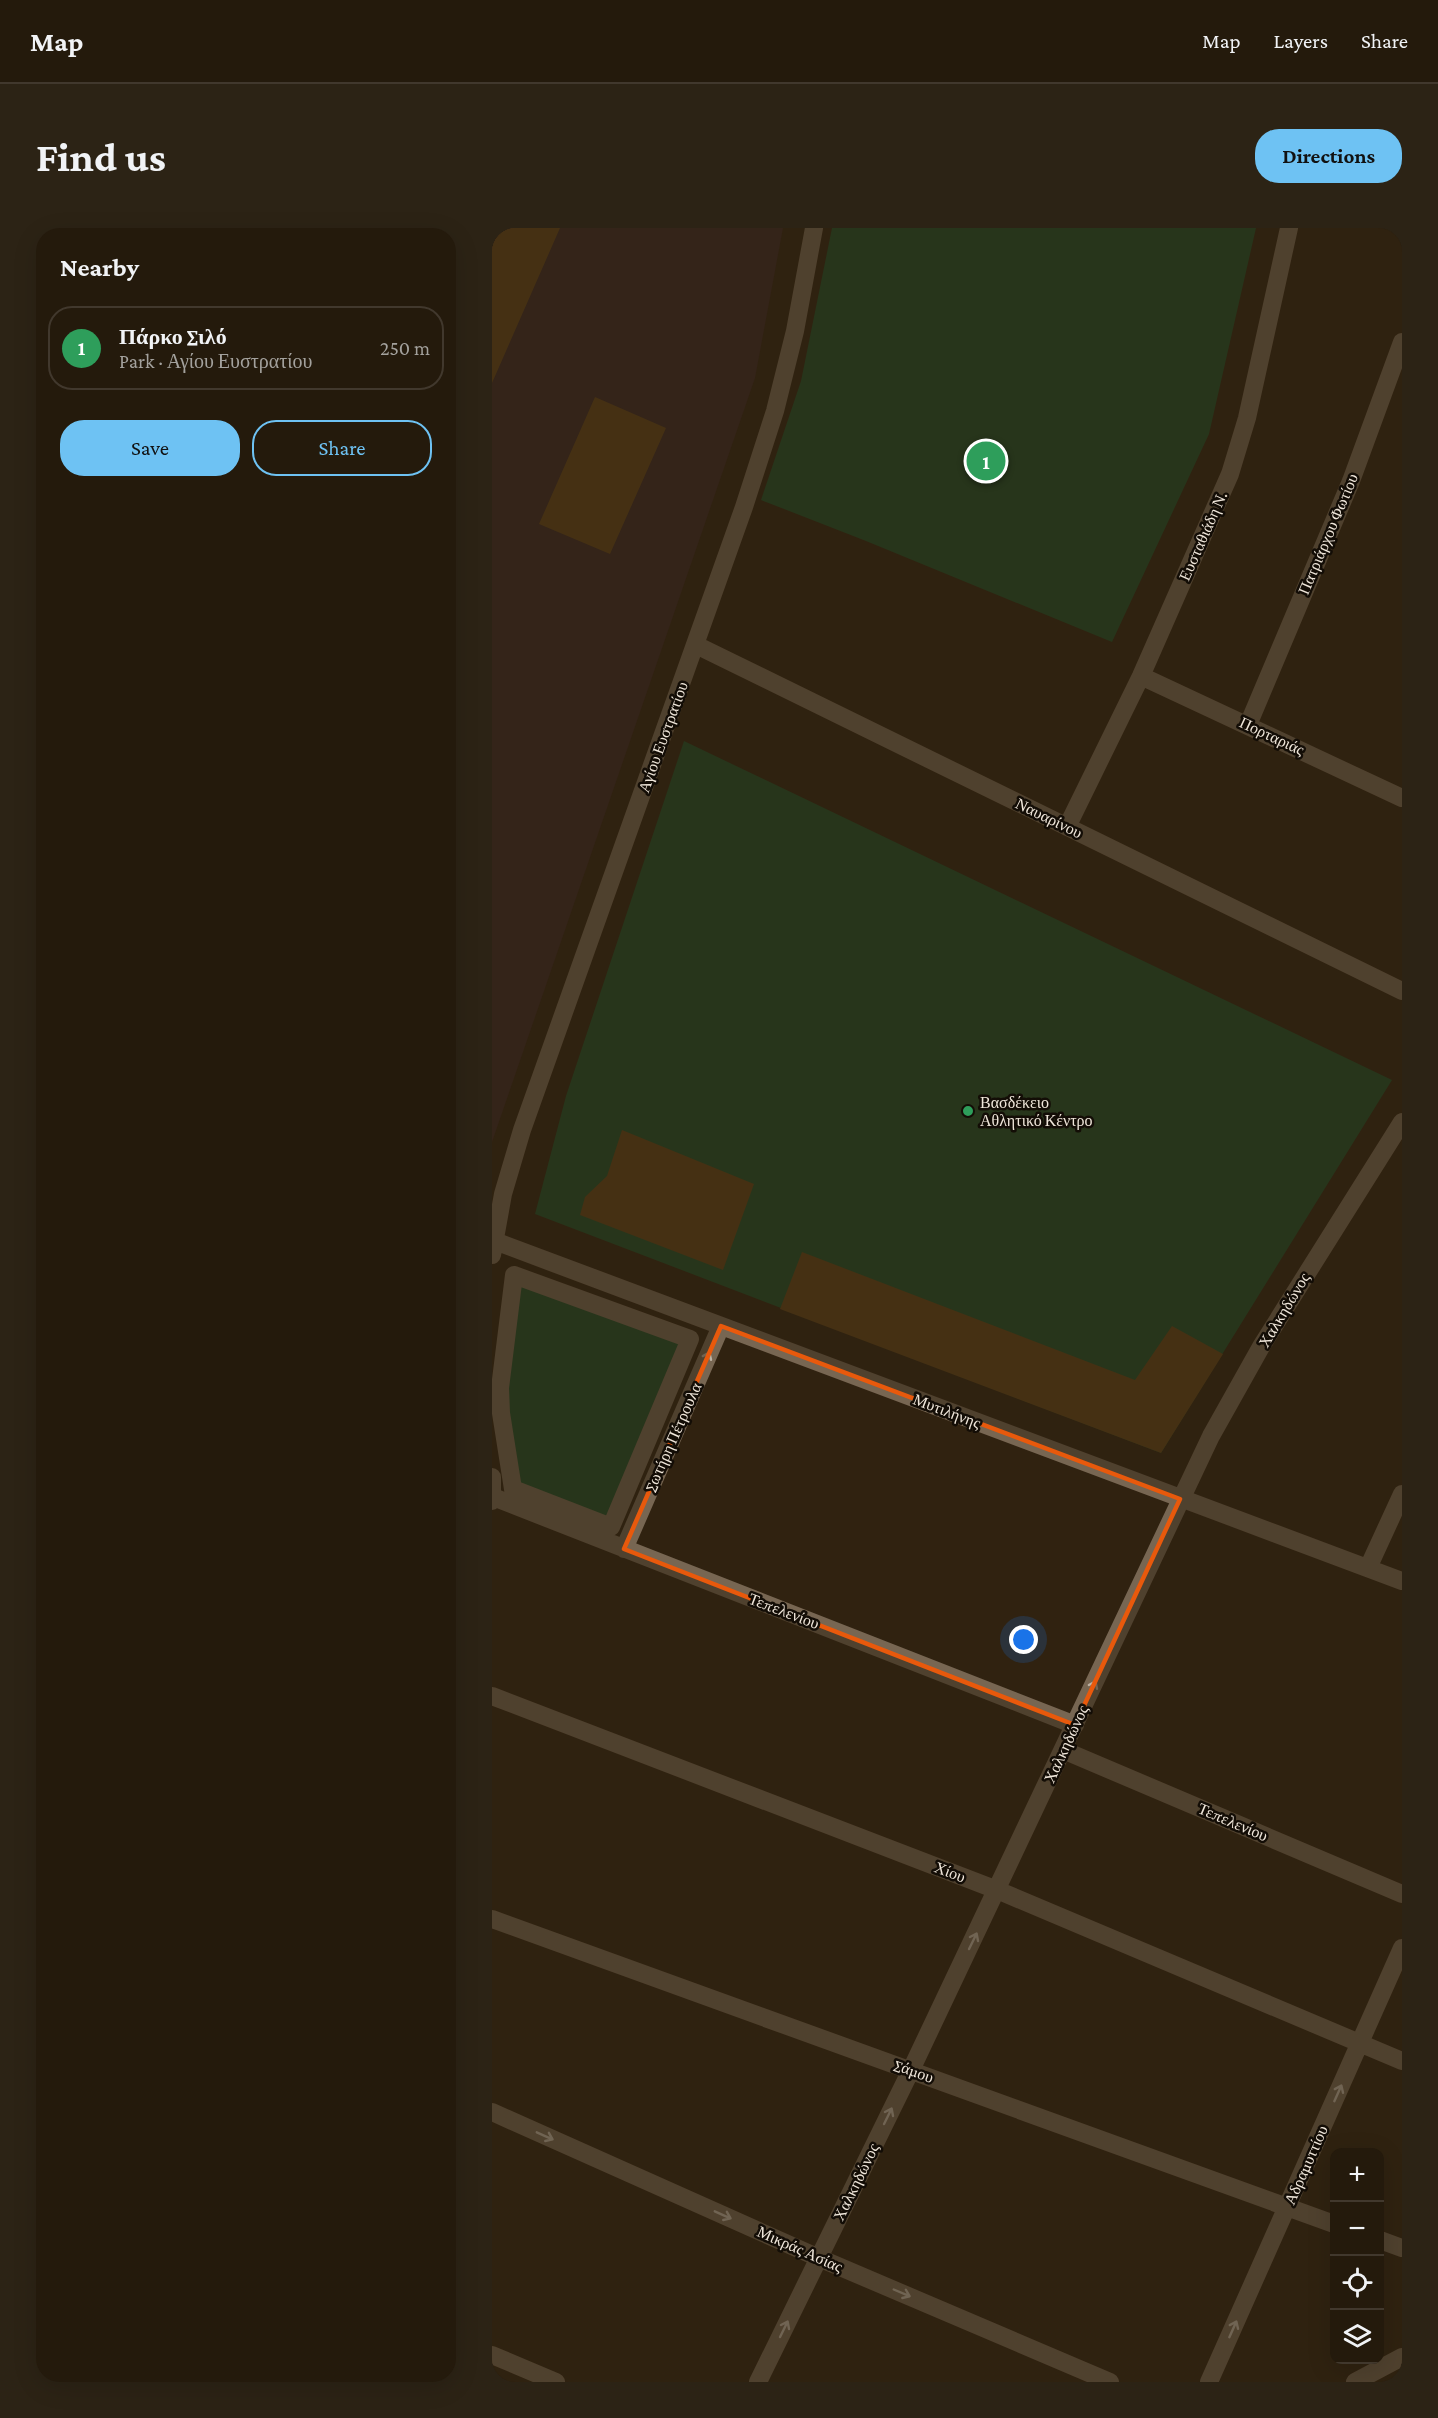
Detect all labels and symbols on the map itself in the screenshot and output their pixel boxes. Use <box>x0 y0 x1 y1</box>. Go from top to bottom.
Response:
pin: 1 <box>966 438 1006 484</box>
street label: Πατριάρχου Φωτίου <box>1295 471 1362 597</box>
street label: Ευσταθιάδη Ν. <box>1176 489 1231 584</box>
street label: Αγίου Ευστρατίου <box>635 679 692 795</box>
street label: Πορταριάς <box>1237 714 1308 760</box>
street label: Ναυαρίνου <box>1013 795 1085 842</box>
place label: Βασδέκειο Αθλητικό Κέντρο <box>980 1094 1093 1130</box>
marker: Βασδέκειο Αθλητικό Κέντρο <box>961 1104 975 1118</box>
street label: Χαλκηδώνος <box>1255 1269 1314 1351</box>
one-way arrow <box>701 1352 713 1370</box>
street label: Σωτήρη Πέτρουλα <box>641 1379 706 1494</box>
street label: Μυτιλήνης <box>911 1390 984 1433</box>
street label: Τεπελενίου <box>746 1590 822 1632</box>
your location <box>1009 1625 1038 1654</box>
one-way arrow <box>1087 1680 1099 1698</box>
street label: Χαλκηδώνος <box>1041 1702 1093 1786</box>
street label: Τεπελενίου <box>1196 1800 1270 1844</box>
street label: Χίου <box>932 1858 968 1886</box>
one-way arrow <box>967 1932 979 1950</box>
street label: Σάμου <box>892 2056 936 2087</box>
one-way arrow <box>1333 2084 1344 2102</box>
one-way arrow <box>883 2108 895 2126</box>
street label: Αδραμυττίου <box>1281 2123 1332 2208</box>
one-way arrow <box>536 2131 554 2142</box>
street label: Χαλκηδώνος <box>830 2140 883 2224</box>
one-way arrow <box>714 2210 732 2222</box>
street label: Μικράς Ασίας <box>754 2223 846 2277</box>
one-way arrow <box>893 2288 911 2300</box>
one-way arrow <box>1228 2320 1239 2338</box>
one-way arrow <box>779 2321 790 2339</box>

